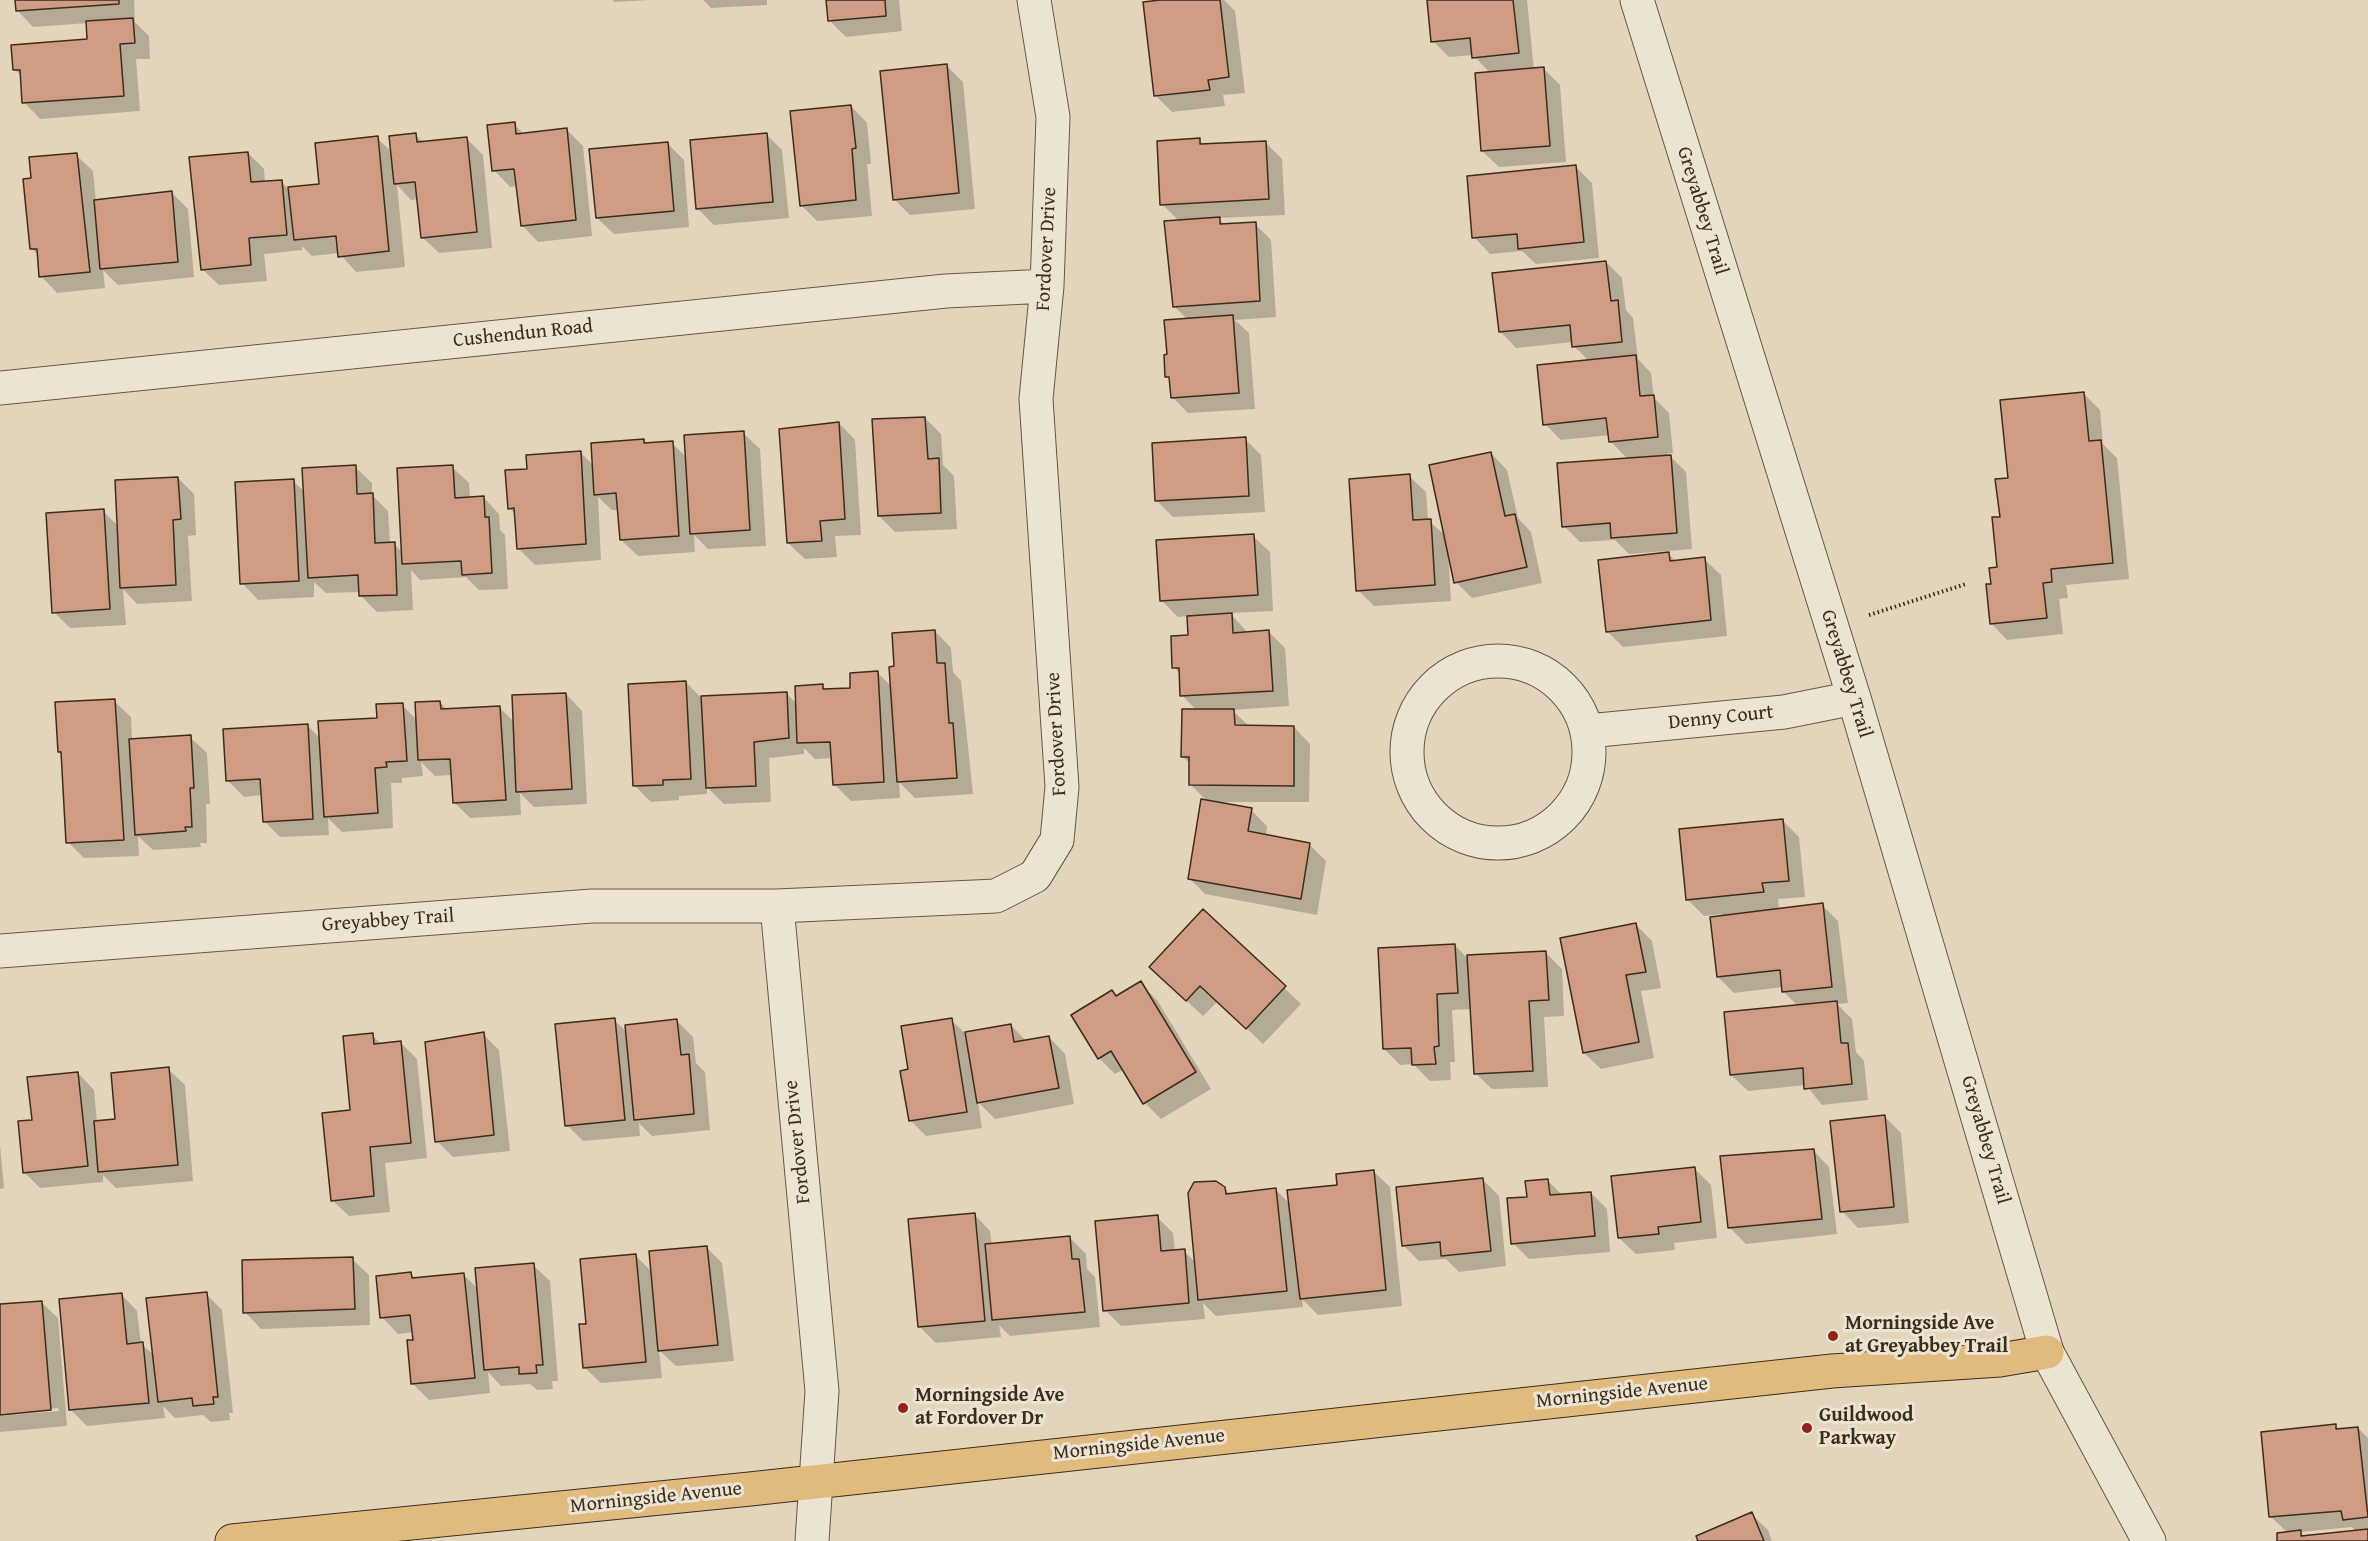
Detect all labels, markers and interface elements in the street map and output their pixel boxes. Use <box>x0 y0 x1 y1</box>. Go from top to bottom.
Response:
street label: Greyabbey Trail <box>1671 144 1733 278</box>
street label: Fordover Drive <box>1032 186 1062 312</box>
street label: Cushendun Road <box>452 315 594 353</box>
street label: Greyabbey Trail <box>1815 607 1877 741</box>
street label: Fordover Drive <box>1042 671 1072 797</box>
street label: Denny Court <box>1667 701 1775 735</box>
street label: Greyabbey Trail <box>321 904 455 938</box>
street label: Greyabbey Trail <box>1955 1073 2015 1207</box>
street label: Fordover Drive <box>780 1079 816 1205</box>
place label: Morningside Ave at Greyabbey Trail <box>1845 1312 2008 1359</box>
marker: Morningside Ave at Greyabbey Trail <box>1826 1329 1840 1343</box>
street label: Morningside Avenue <box>1535 1372 1709 1414</box>
place label: Morningside Ave at Fordover Dr <box>915 1384 1064 1431</box>
marker: Morningside Ave at Fordover Dr <box>896 1401 910 1415</box>
place label: Guildwood Parkway <box>1819 1404 1913 1451</box>
marker: Guildwood Parkway <box>1800 1421 1814 1435</box>
street label: Morningside Avenue <box>1052 1424 1226 1466</box>
street label: Morningside Avenue <box>569 1477 743 1519</box>

